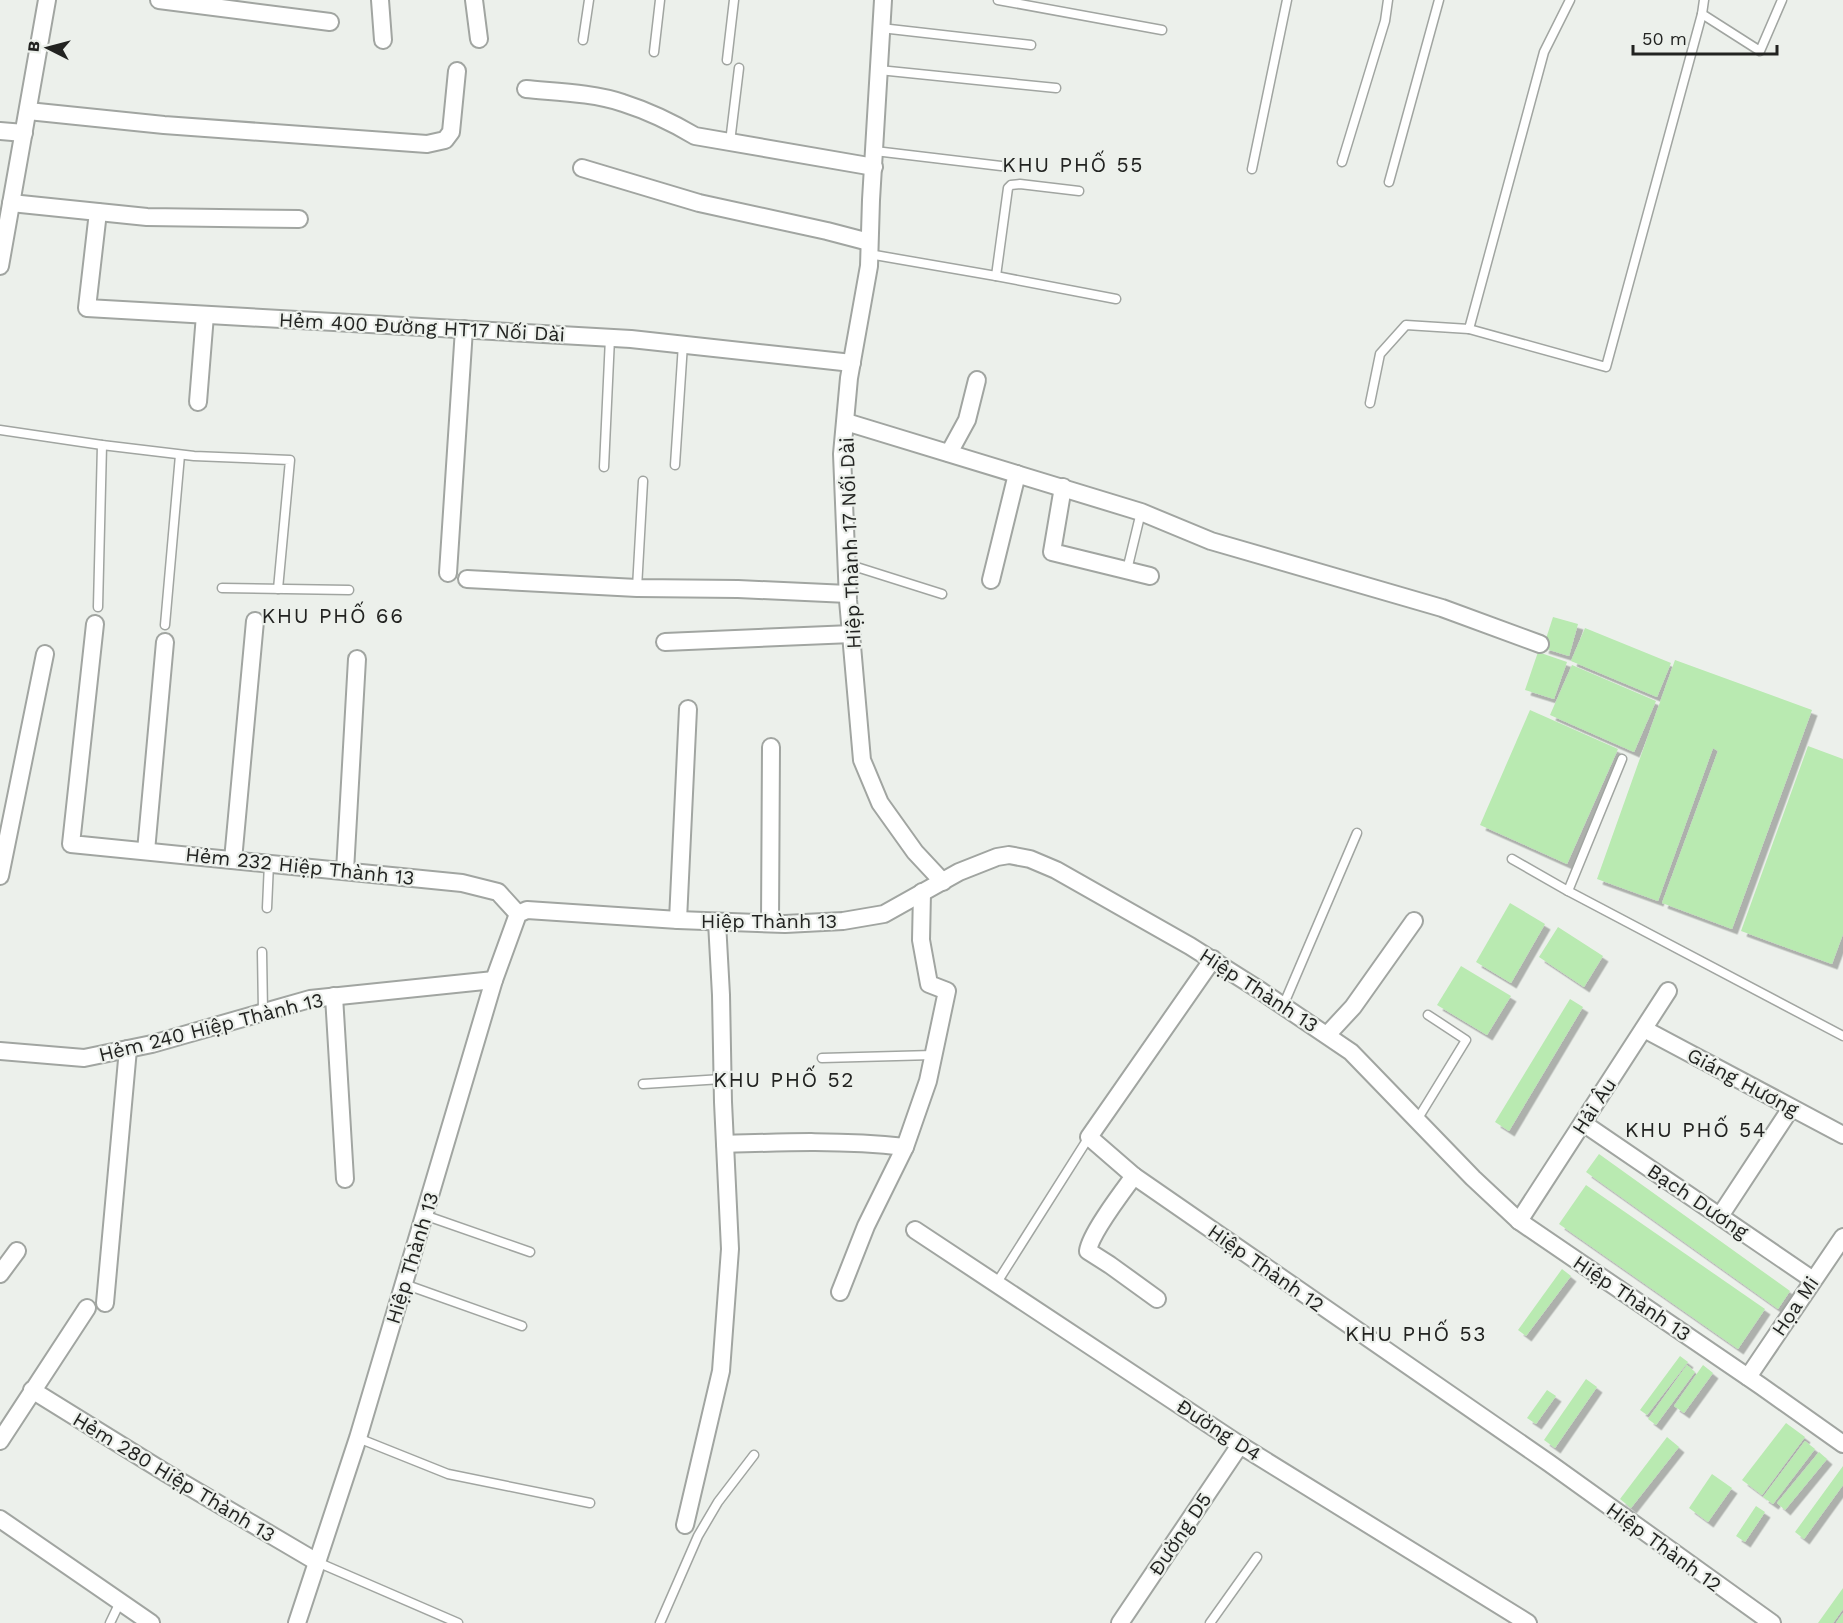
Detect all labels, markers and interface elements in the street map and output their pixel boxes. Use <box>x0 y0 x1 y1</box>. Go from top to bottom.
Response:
north arrow <box>18 18 78 78</box>
scale bar <box>1633 18 1777 56</box>
text: 50 m <box>1642 28 1687 49</box>
text: B <box>24 40 44 53</box>
district label: KHU PHỐ 55 <box>1002 150 1144 177</box>
street label: Hẻm 400 Đường HT17 Nối Dài <box>278 308 566 346</box>
street label: Hiệp Thành 17 Nối Dài <box>834 437 866 649</box>
district label: KHU PHỐ 66 <box>262 601 404 628</box>
street label: Hẻm 232 Hiệp Thành 13 <box>184 842 416 890</box>
street label: Hiệp Thành 13 <box>701 909 837 933</box>
street label: Hiệp Thành 13 <box>1195 943 1323 1037</box>
street label: Hẻm 240 Hiệp Thành 13 <box>96 987 326 1067</box>
street label: Giáng Hương <box>1683 1043 1803 1122</box>
district label: KHU PHỐ 52 <box>713 1065 855 1092</box>
street label: Hải Âu <box>1567 1073 1621 1139</box>
district label: KHU PHỐ 54 <box>1625 1115 1767 1142</box>
street label: Bạch Dương <box>1643 1158 1753 1244</box>
street label: Hiệp Thành 13 <box>381 1189 443 1327</box>
street label: Hiệp Thành 12 <box>1203 1219 1329 1317</box>
street label: Hiệp Thành 13 <box>1569 1250 1695 1346</box>
street label: Họa Mi <box>1766 1272 1824 1340</box>
district label: KHU PHỐ 53 <box>1345 1319 1487 1346</box>
street label: Đường D4 <box>1172 1394 1266 1466</box>
street label: Hẻm 280 Hiệp Thành 13 <box>69 1407 279 1547</box>
street label: Đường D5 <box>1143 1488 1217 1580</box>
street label: Hiệp Thành 12 <box>1602 1497 1726 1597</box>

